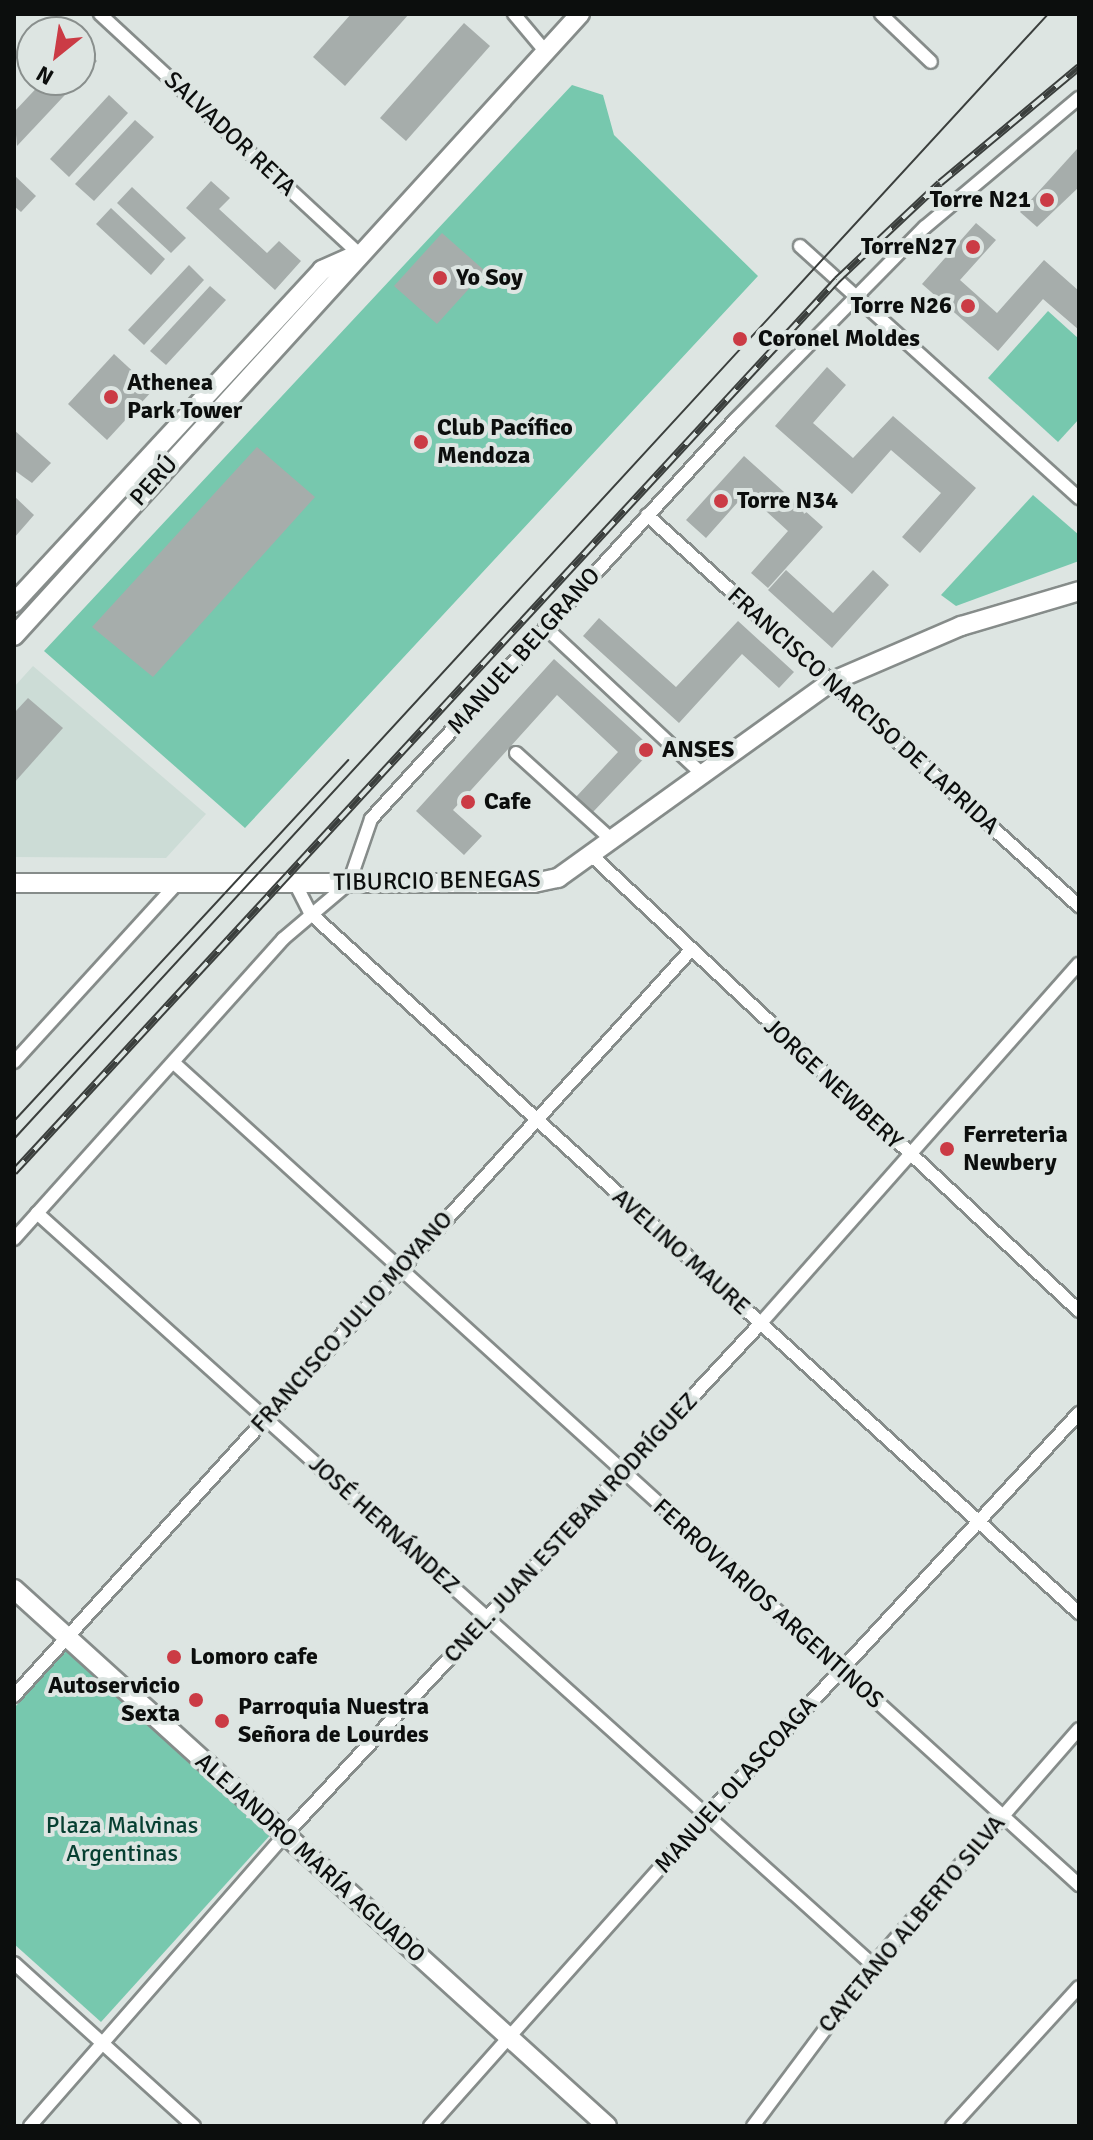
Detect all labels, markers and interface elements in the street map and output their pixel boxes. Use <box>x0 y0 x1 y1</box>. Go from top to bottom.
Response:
north arrow <box>16 16 96 96</box>
text: N <box>31 60 58 91</box>
street label: SALVADOR RETA <box>158 66 302 202</box>
place label: Torre N21 <box>930 186 1031 214</box>
marker: Torre N21 <box>1038 191 1056 209</box>
place label: TorreN27 <box>861 233 957 261</box>
marker: TorreN27 <box>964 238 982 256</box>
place label: Yo Soy <box>456 264 523 292</box>
marker: Yo Soy <box>431 269 449 287</box>
place label: Torre N26 <box>851 292 952 320</box>
marker: Torre N26 <box>959 297 977 315</box>
place label: Coronel Moldes <box>758 325 920 353</box>
marker: Coronel Moldes <box>729 328 751 350</box>
place label: Athenea Park Tower <box>127 369 242 425</box>
marker: Athenea Park Tower <box>102 388 120 406</box>
place label: Club Pacífico Mendoza <box>437 414 573 470</box>
marker: Club Pacífico Mendoza <box>412 433 430 451</box>
street label: PERÚ <box>124 450 184 512</box>
place label: Torre N34 <box>737 487 838 515</box>
marker: Torre N34 <box>712 492 730 510</box>
street label: MANUEL BELGRANO <box>442 562 606 740</box>
street label: FRANCISCO NARCISO DE LAPRIDA <box>721 581 1005 841</box>
place label: ANSES <box>662 736 734 764</box>
marker: ANSES <box>637 741 655 759</box>
place label: Cafe <box>484 788 531 816</box>
marker: Cafe <box>459 793 477 811</box>
street label: TIBURCIO BENEGAS <box>333 865 541 897</box>
street label: JORGE NEWBERY <box>758 1012 908 1156</box>
place label: Ferreteria Newbery <box>963 1121 1068 1177</box>
marker: Ferreteria Newbery <box>938 1140 956 1158</box>
street label: AVELINO MAURE <box>606 1183 756 1321</box>
street label: FRANCISCO JULIO MOYANO <box>245 1205 459 1439</box>
street label: CNEL. JUAN ESTEBAN RODRÍGUEZ <box>438 1387 704 1669</box>
street label: JOSÉ HERNÁNDEZ <box>303 1450 465 1600</box>
street label: FERROVIARIOS ARGENTINOS <box>647 1493 889 1715</box>
place label: Lomoro cafe <box>190 1643 318 1671</box>
marker: Lomoro cafe <box>165 1648 183 1666</box>
place label: Autoservicio Sexta <box>48 1672 180 1728</box>
marker: Autoservicio Sexta <box>187 1691 205 1709</box>
street label: MANUEL OLASCOAGA <box>649 1691 823 1879</box>
place label: Parroquia Nuestra Señora de Lourdes <box>238 1693 429 1749</box>
marker: Parroquia Nuestra Señora de Lourdes <box>213 1712 231 1730</box>
street label: ALEJANDRO MARÍA AGUADO <box>189 1747 431 1969</box>
street label: CAYETANO ALBERTO SILVA <box>812 1809 1012 2039</box>
park label: Plaza Malvinas Argentinas <box>46 1812 198 1868</box>

